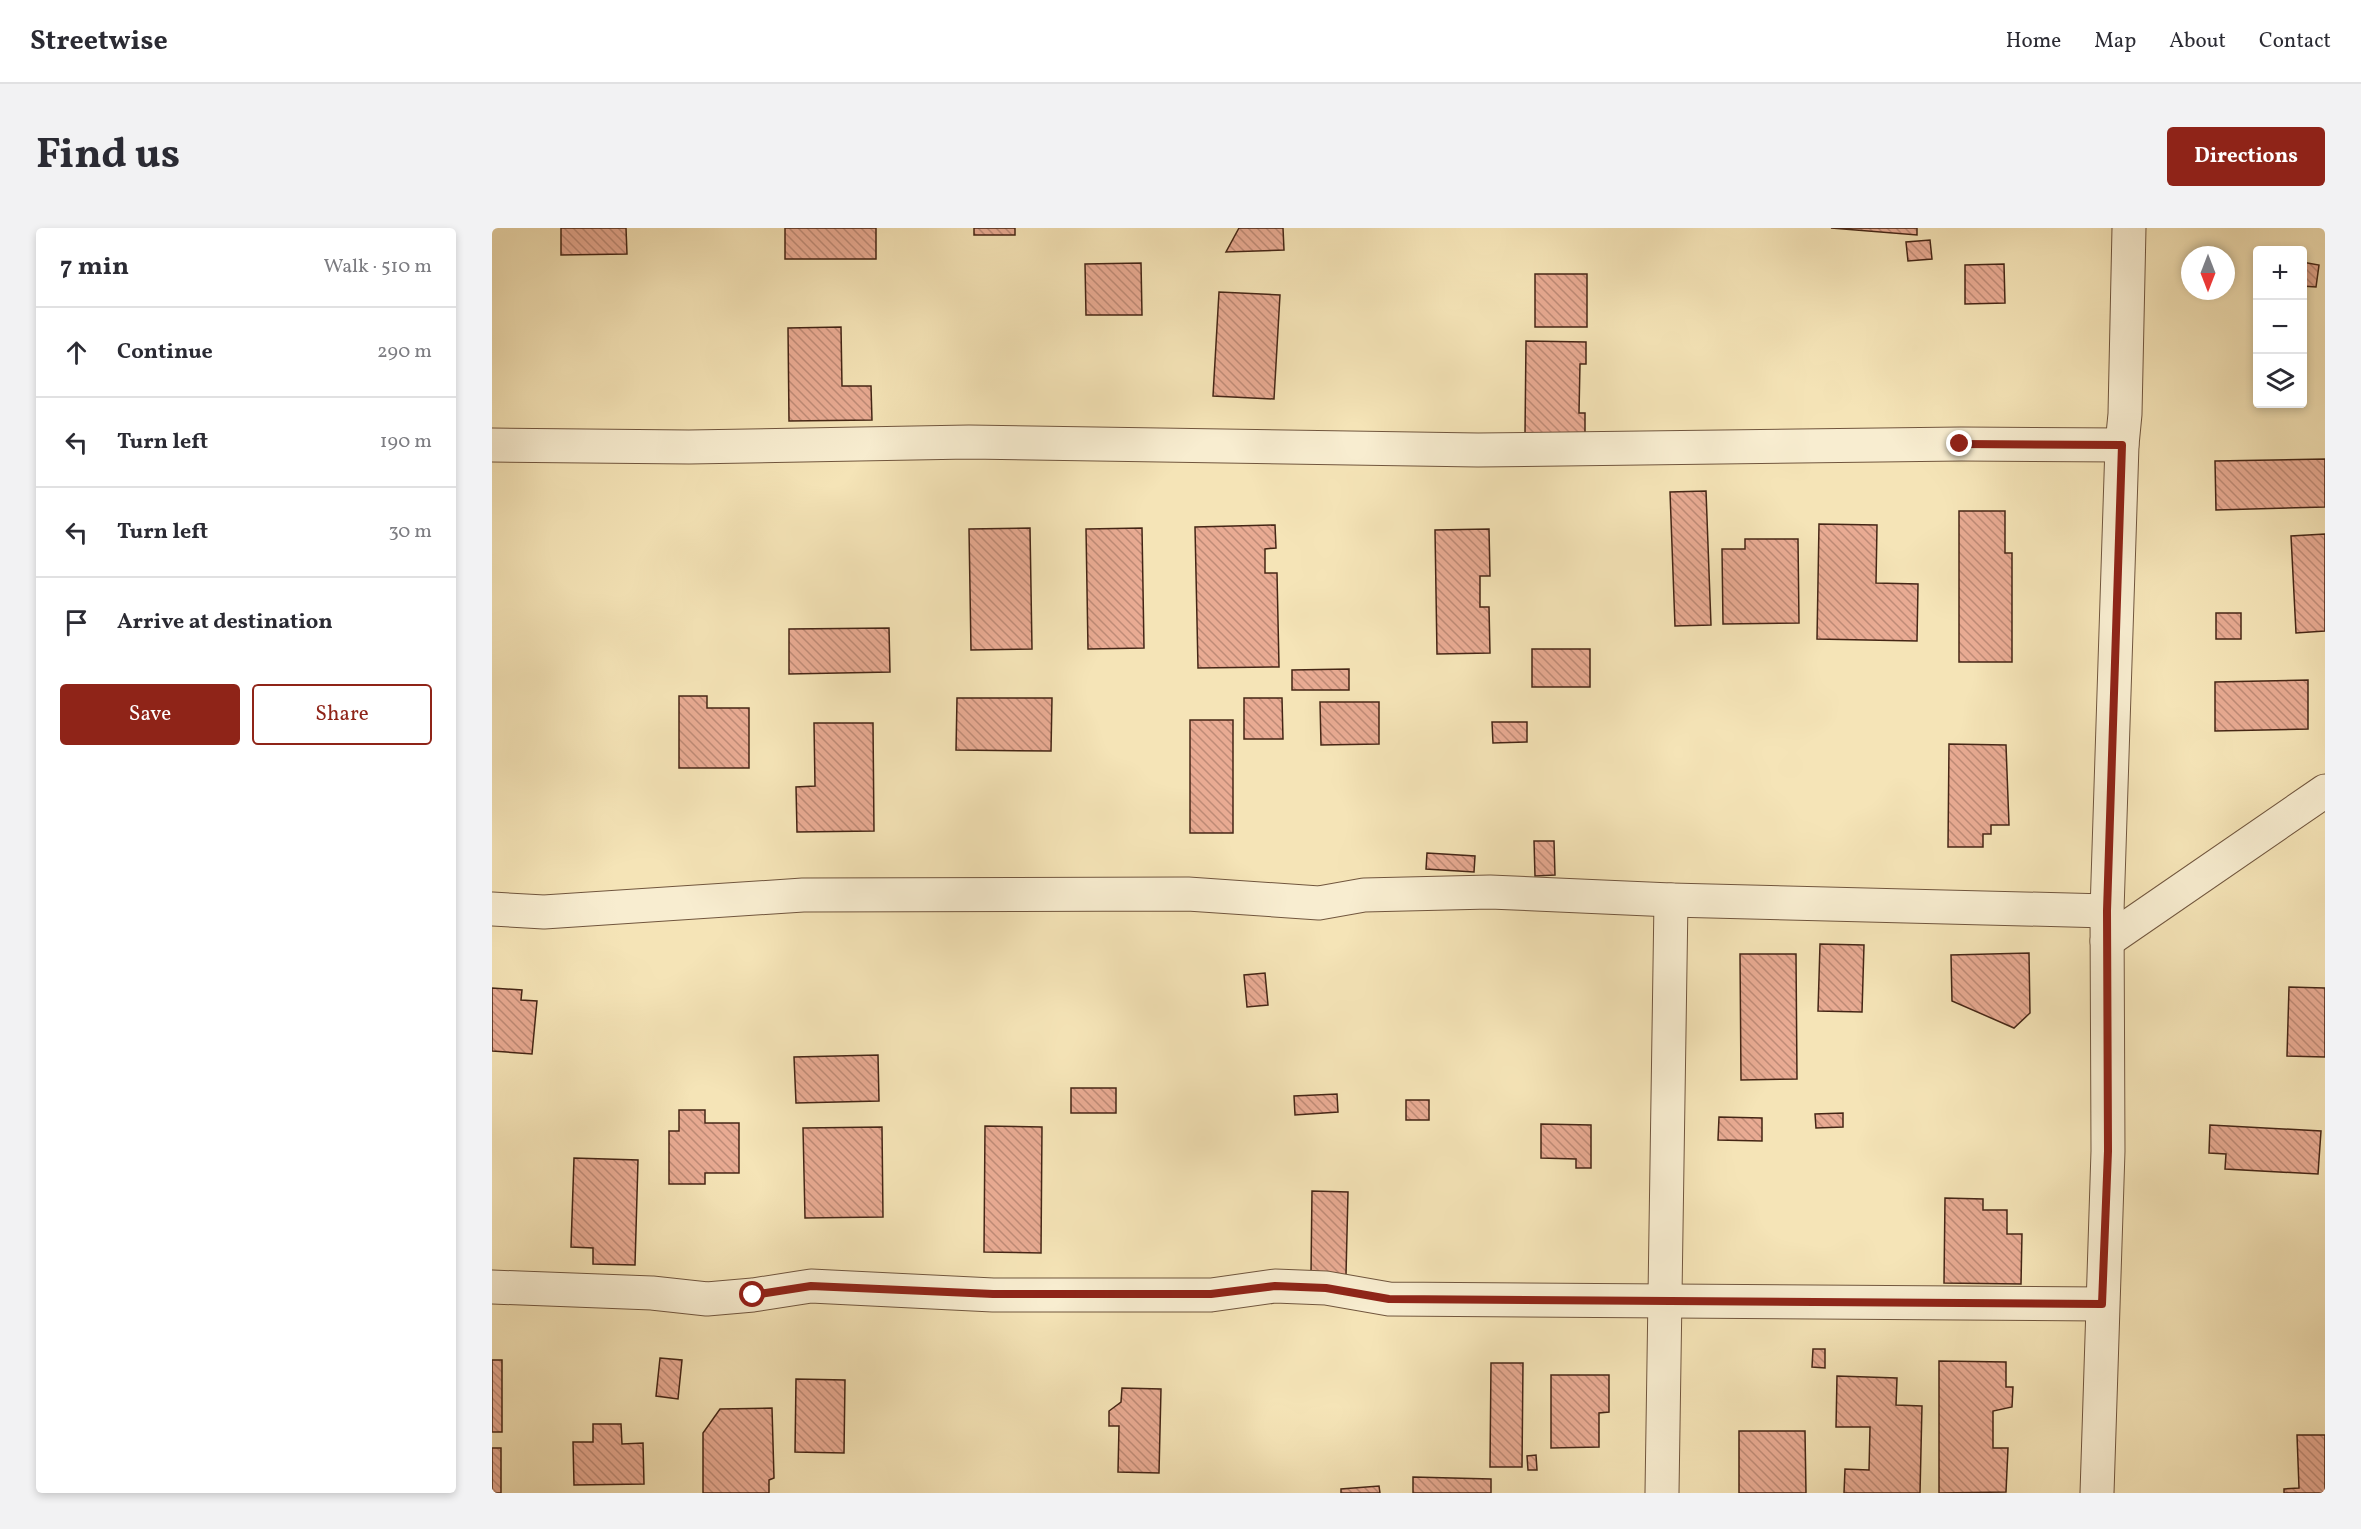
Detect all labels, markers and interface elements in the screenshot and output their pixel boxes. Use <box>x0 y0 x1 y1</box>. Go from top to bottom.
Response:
text: Streetwise <box>30 22 168 61</box>
text: Home <box>2006 27 2061 56</box>
text: Map <box>2094 27 2136 56</box>
text: About <box>2169 27 2226 56</box>
text: Contact <box>2259 27 2331 56</box>
text: Find us <box>36 127 180 186</box>
button: Directions <box>2167 127 2325 186</box>
north arrow <box>2181 246 2235 300</box>
map controls <box>2253 246 2307 408</box>
button: + <box>2253 246 2307 300</box>
text: 7 min <box>60 249 129 285</box>
text: Walk · 510 m <box>323 253 432 281</box>
button: − <box>2253 300 2307 354</box>
icon: ahead <box>60 336 93 369</box>
text: Continue <box>117 337 213 368</box>
text: 290 m <box>377 338 432 366</box>
button: layers <box>2253 354 2307 408</box>
icon: left <box>60 426 93 459</box>
text: Turn left <box>117 427 208 458</box>
text: 190 m <box>380 428 432 456</box>
route end <box>1946 430 1972 456</box>
icon: left <box>60 516 93 549</box>
text: Turn left <box>117 517 208 548</box>
text: 30 m <box>388 518 432 546</box>
icon: arrive <box>60 606 93 639</box>
text: Arrive at destination <box>117 607 333 638</box>
button: Save <box>60 684 240 745</box>
button: Share <box>252 684 432 745</box>
route start <box>739 1281 765 1307</box>

